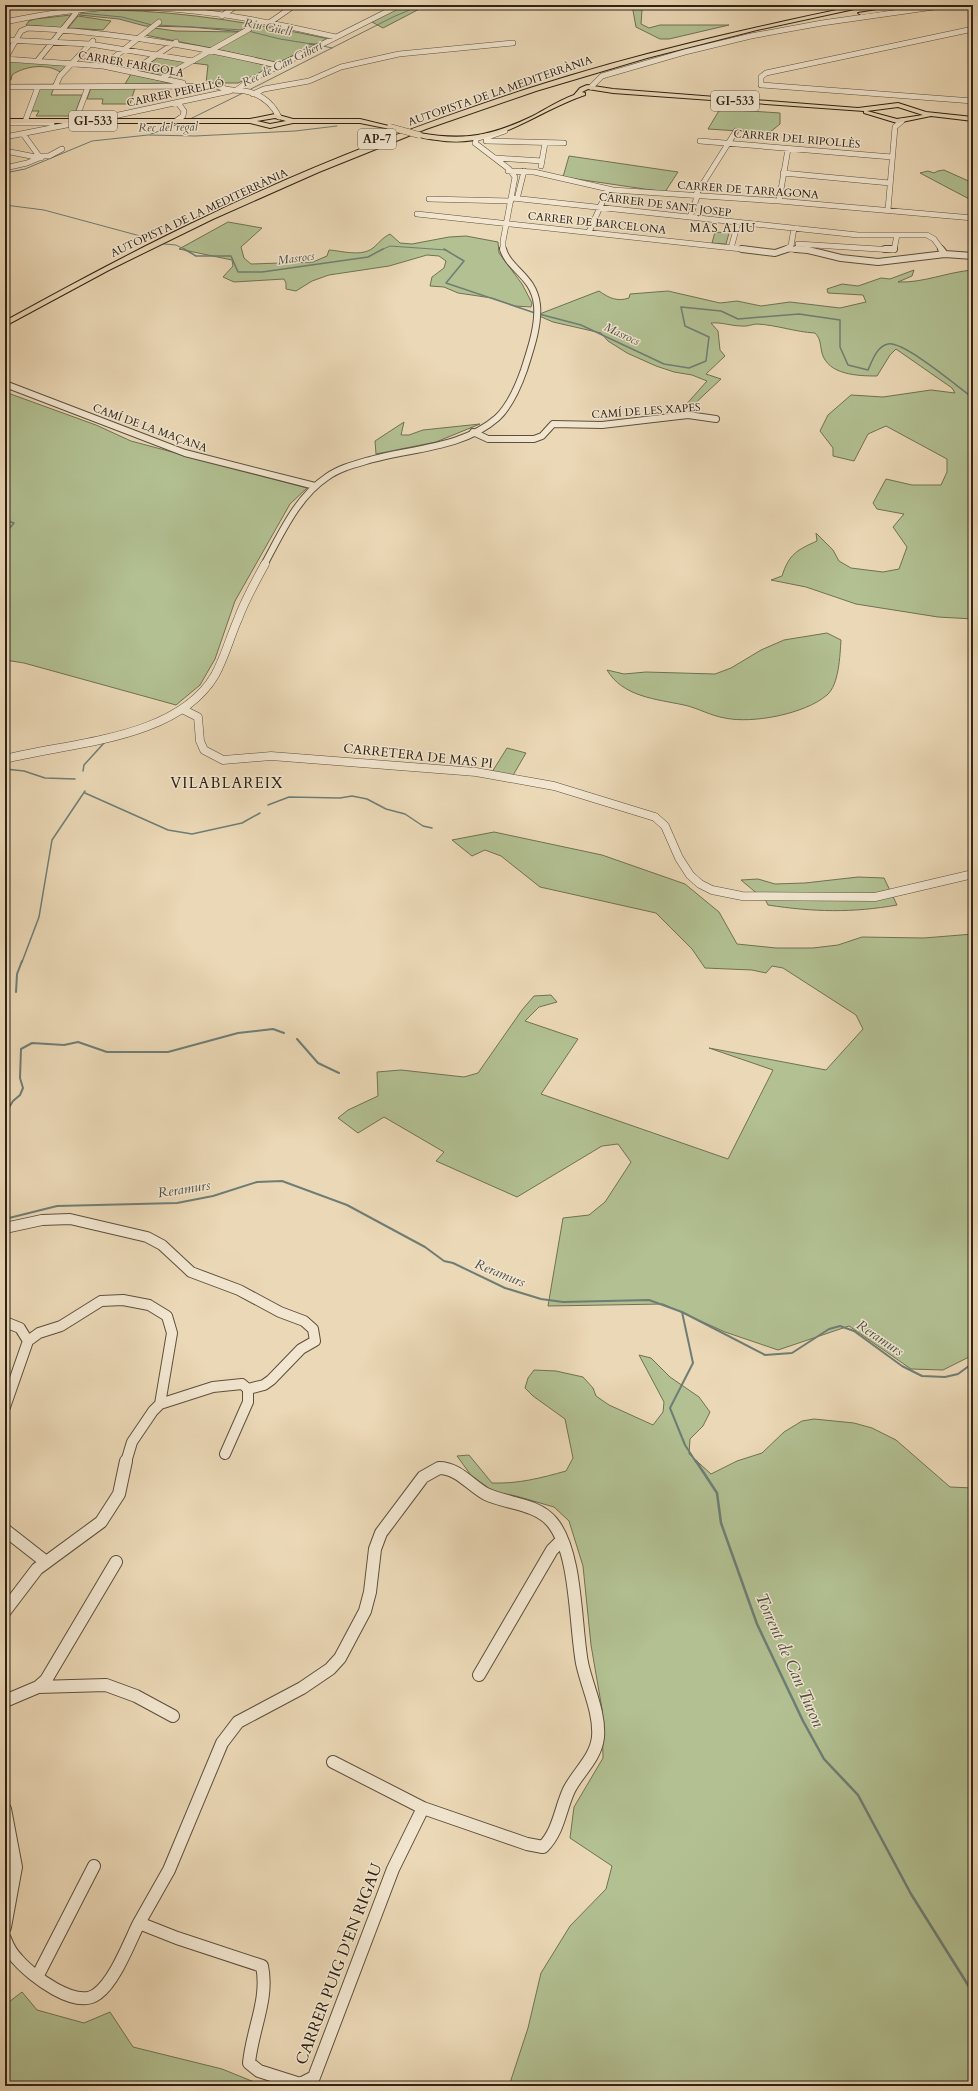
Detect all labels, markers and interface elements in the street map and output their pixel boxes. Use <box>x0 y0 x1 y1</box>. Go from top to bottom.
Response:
water label: Riu Güell <box>243 15 294 40</box>
water label: Rec de Can Gibert <box>239 37 325 90</box>
street label: CARRER FARIGOLA <box>77 47 185 81</box>
street label: AUTOPISTA DE LA MEDITERRÀNIA <box>406 52 594 130</box>
street label: CARRER PERELLÓ <box>125 75 225 111</box>
road number: GI-533 <box>711 91 759 111</box>
road number: GI-533 <box>69 111 117 131</box>
water label: Rec del regal <box>138 118 199 136</box>
street label: CARRER DEL RIPOLLÈS <box>733 126 861 152</box>
road number: AP-7 <box>358 129 396 149</box>
street label: AUTOPISTA DE LA MEDITERRÀNIA <box>108 165 290 261</box>
street label: CARRER DE TARRAGONA <box>677 178 819 202</box>
street label: CARRER DE SANT JOSEP <box>598 189 733 221</box>
street label: CARRER DE BARCELONA <box>527 208 667 238</box>
district label: MAS ALIU <box>690 220 756 236</box>
water label: Masrocs <box>276 247 316 269</box>
water label: Masrocs <box>602 319 642 349</box>
street label: CAMÍ DE LA MAÇANA <box>91 400 210 456</box>
street label: CAMÍ DE LES XAPES <box>591 400 701 422</box>
street label: CARRETERA DE MAS PI <box>342 739 494 773</box>
district label: VILABLAREIX <box>170 773 284 793</box>
water label: Reramurs <box>156 1175 212 1203</box>
water label: Reramurs <box>472 1254 528 1292</box>
water label: Reramurs <box>853 1315 908 1361</box>
water label: Torrent de Can Turon <box>750 1589 830 1731</box>
street label: CARRER PUIG D'EN RIGAU <box>290 1860 388 2068</box>

